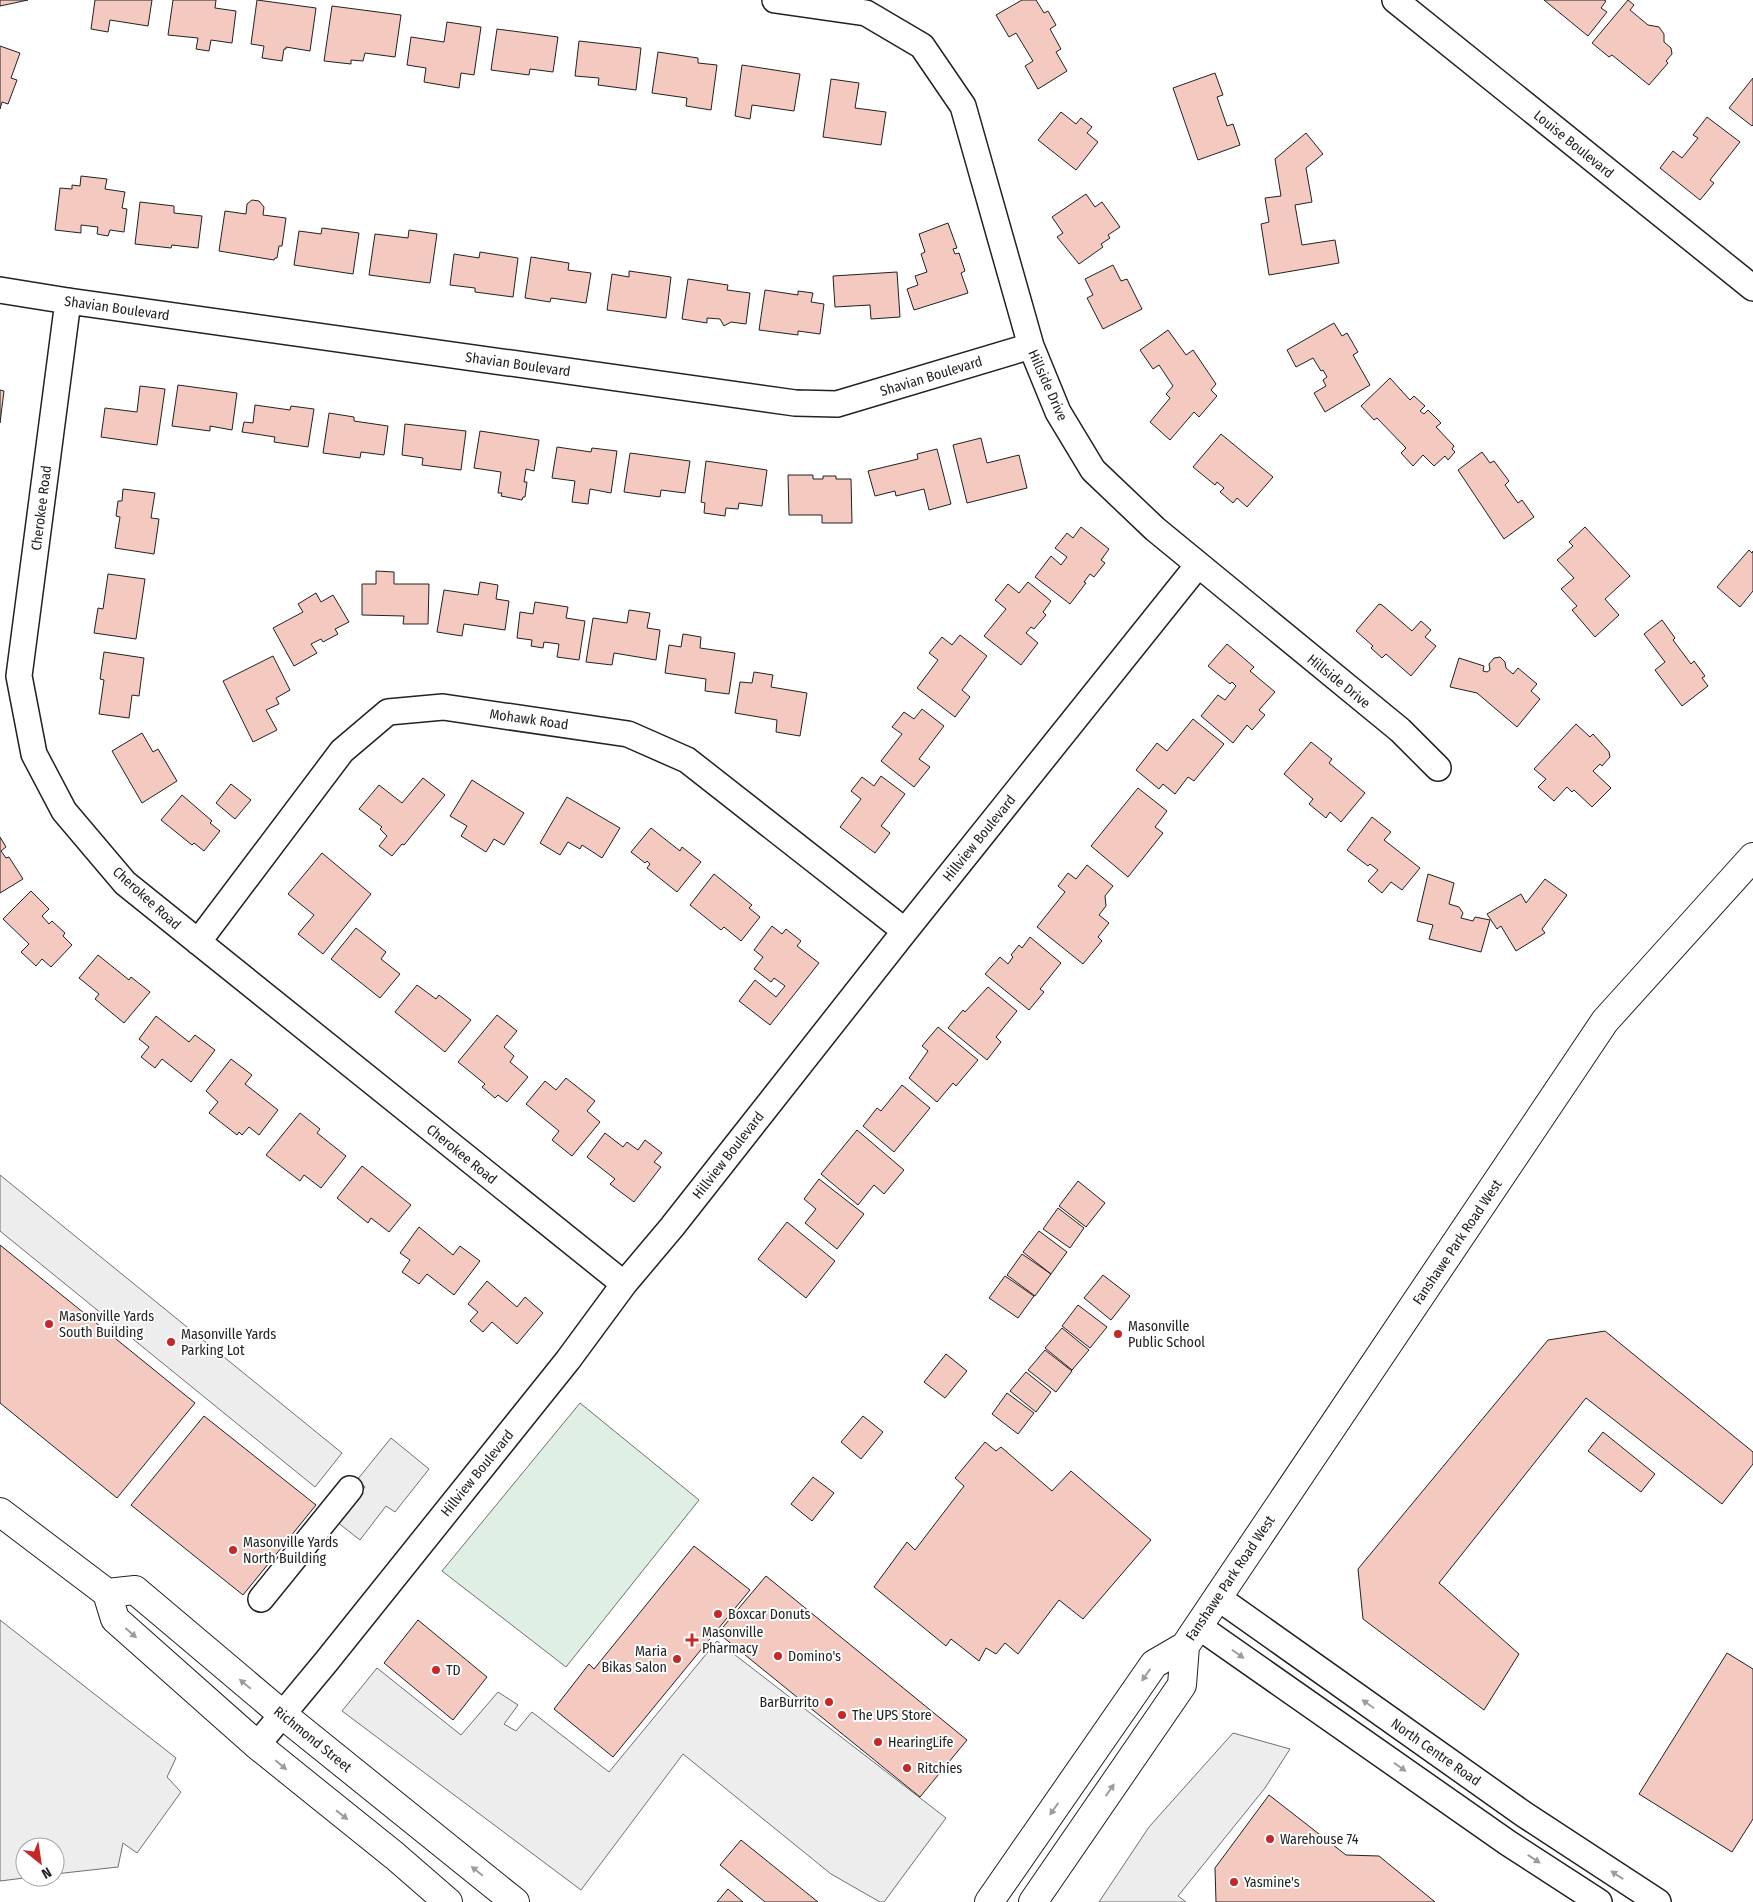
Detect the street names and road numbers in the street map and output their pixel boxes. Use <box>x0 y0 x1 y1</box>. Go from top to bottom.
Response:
street label: Louise Boulevard <box>1530 107 1617 182</box>
street label: Shavian Boulevard <box>63 293 171 324</box>
street label: Hillside Drive <box>1024 347 1071 424</box>
street label: Shavian Boulevard <box>464 349 572 380</box>
street label: Shavian Boulevard <box>878 353 984 400</box>
street label: Cherokee Road <box>28 465 55 552</box>
street label: Hillside Drive <box>1304 651 1374 712</box>
street label: Mohawk Road <box>488 706 569 733</box>
street label: Hillview Boulevard <box>939 792 1019 885</box>
street label: Cherokee Road <box>109 863 184 933</box>
street label: Hillview Boulevard <box>689 1108 768 1202</box>
street label: Cherokee Road <box>423 1121 500 1188</box>
street label: Fanshawe Park Road West <box>1409 1176 1506 1308</box>
street label: Hillview Boulevard <box>437 1427 517 1520</box>
street label: Fanshawe Park Road West <box>1182 1512 1279 1644</box>
street label: Richmond Street <box>270 1703 355 1776</box>
street label: North Centre Road <box>1388 1715 1484 1790</box>

